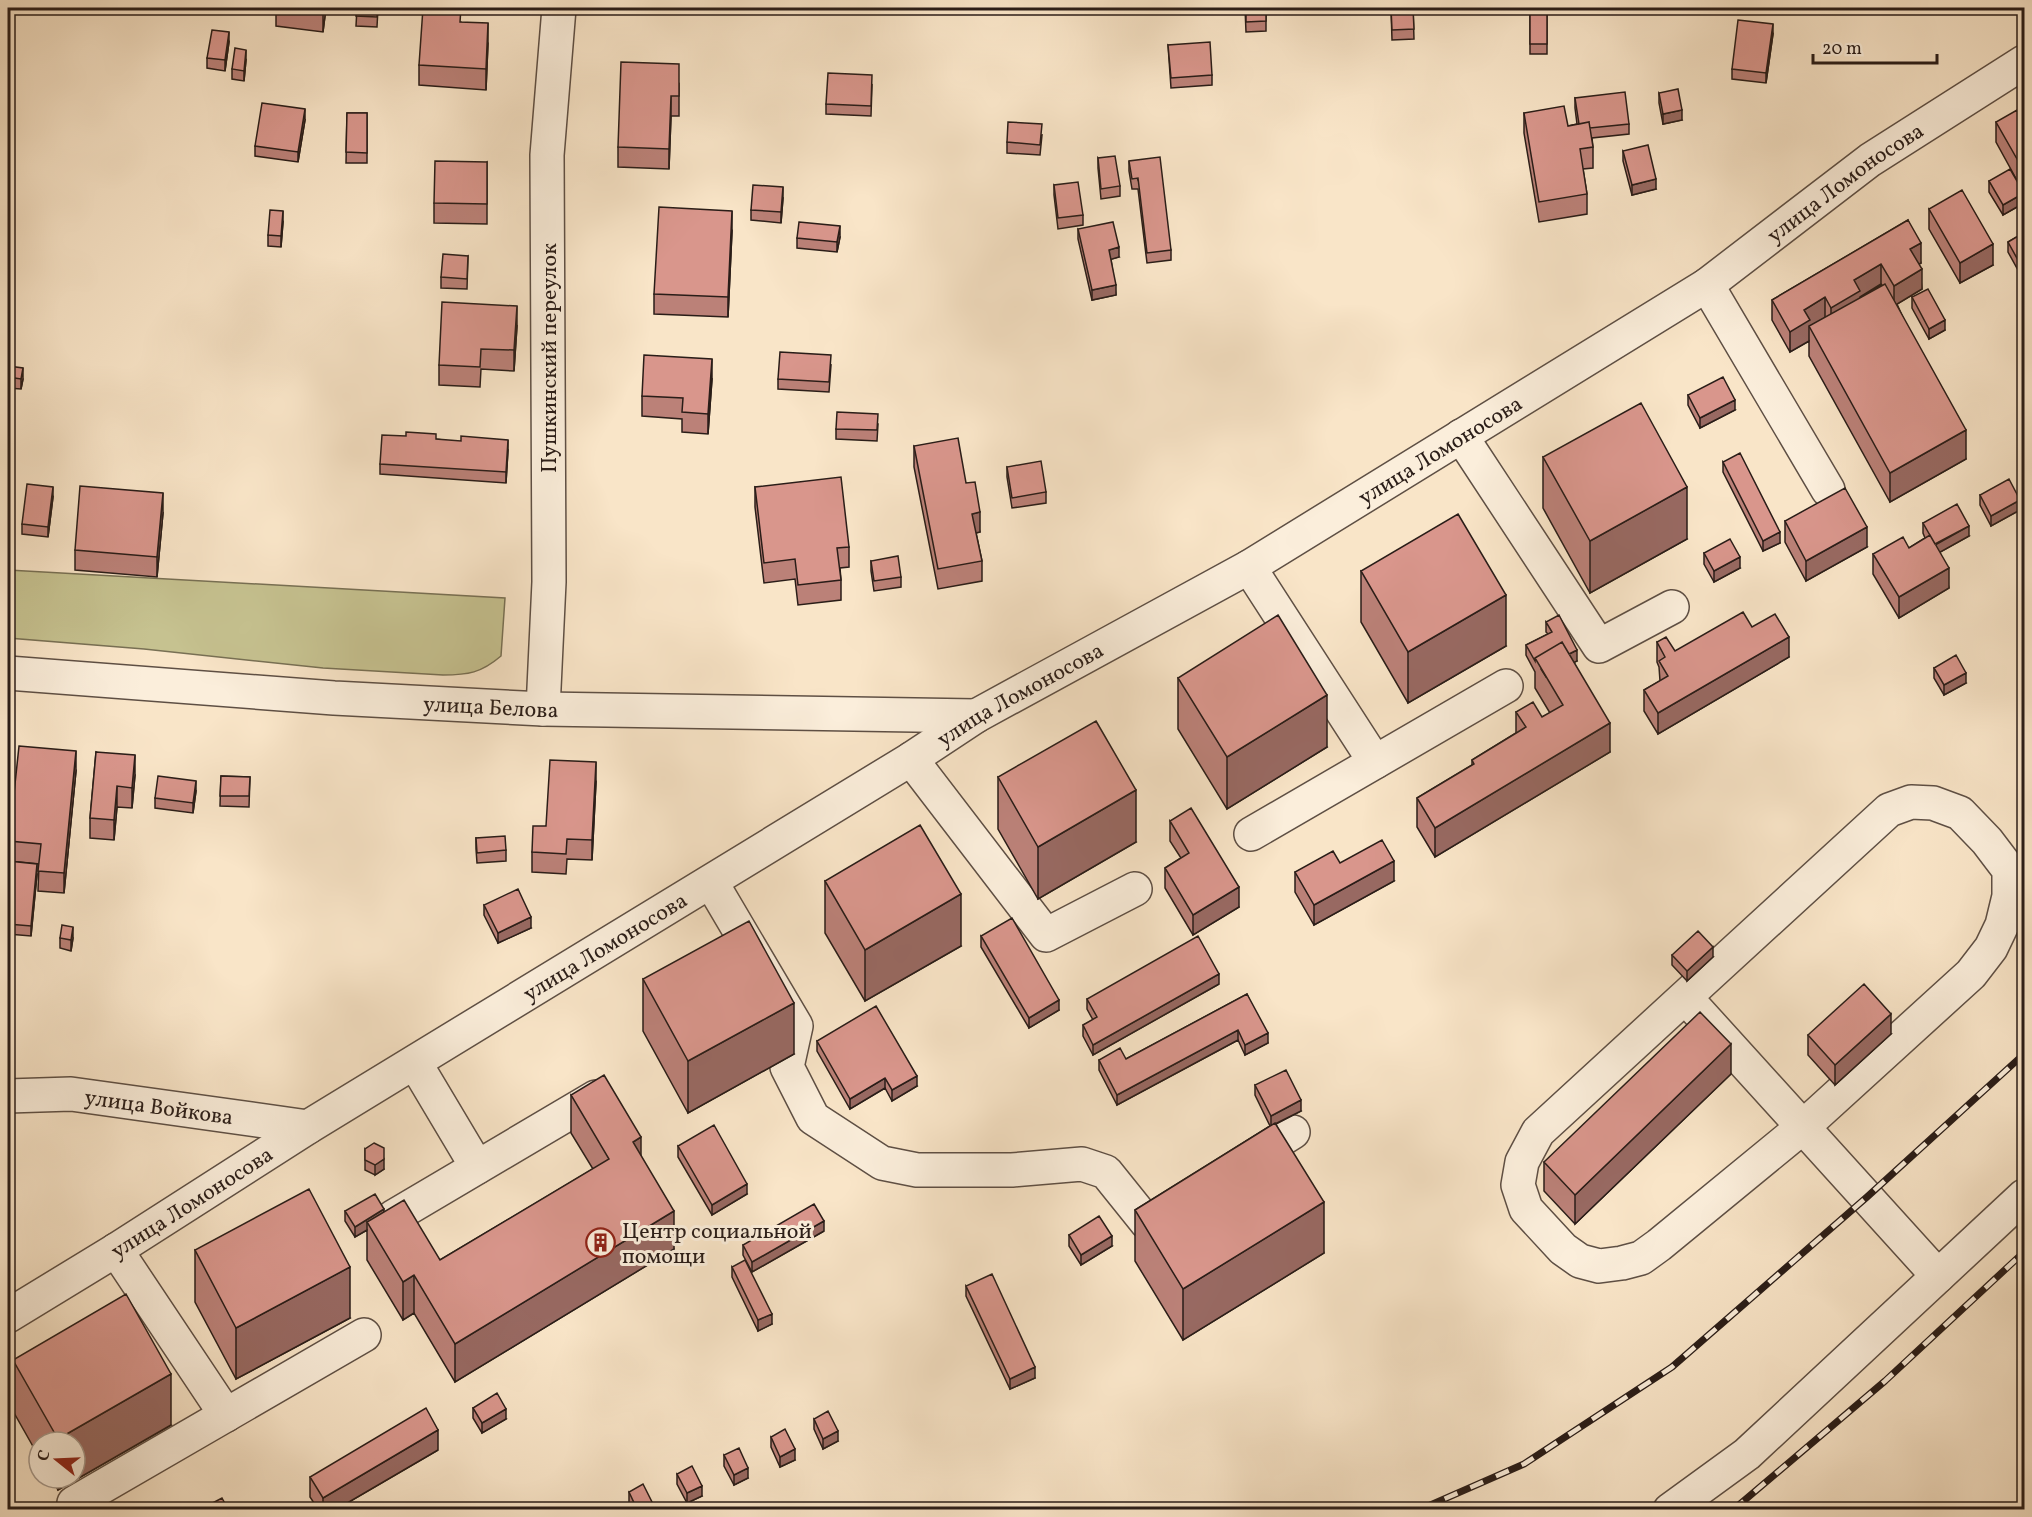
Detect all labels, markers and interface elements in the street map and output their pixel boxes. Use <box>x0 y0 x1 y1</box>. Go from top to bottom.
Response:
scale bar <box>1813 27 1938 65</box>
text: 20 m <box>1822 37 1862 62</box>
street label: улица Ломоносова <box>1761 117 1931 252</box>
street label: Пушкинский переулок <box>535 243 566 473</box>
street label: улица Ломоносова <box>1353 389 1529 514</box>
street label: улица Ломоносова <box>932 636 1110 756</box>
street label: улица Белова <box>422 690 559 727</box>
street label: улица Ломоносова <box>518 886 694 1010</box>
street label: улица Войкова <box>82 1083 235 1134</box>
street label: улица Ломоносова <box>105 1140 280 1267</box>
place label: Центр социальной помощи <box>622 1217 812 1273</box>
building icon: Центр социальной помощи <box>585 1227 617 1259</box>
north arrow <box>27 1430 87 1490</box>
text: С <box>33 1448 57 1464</box>

